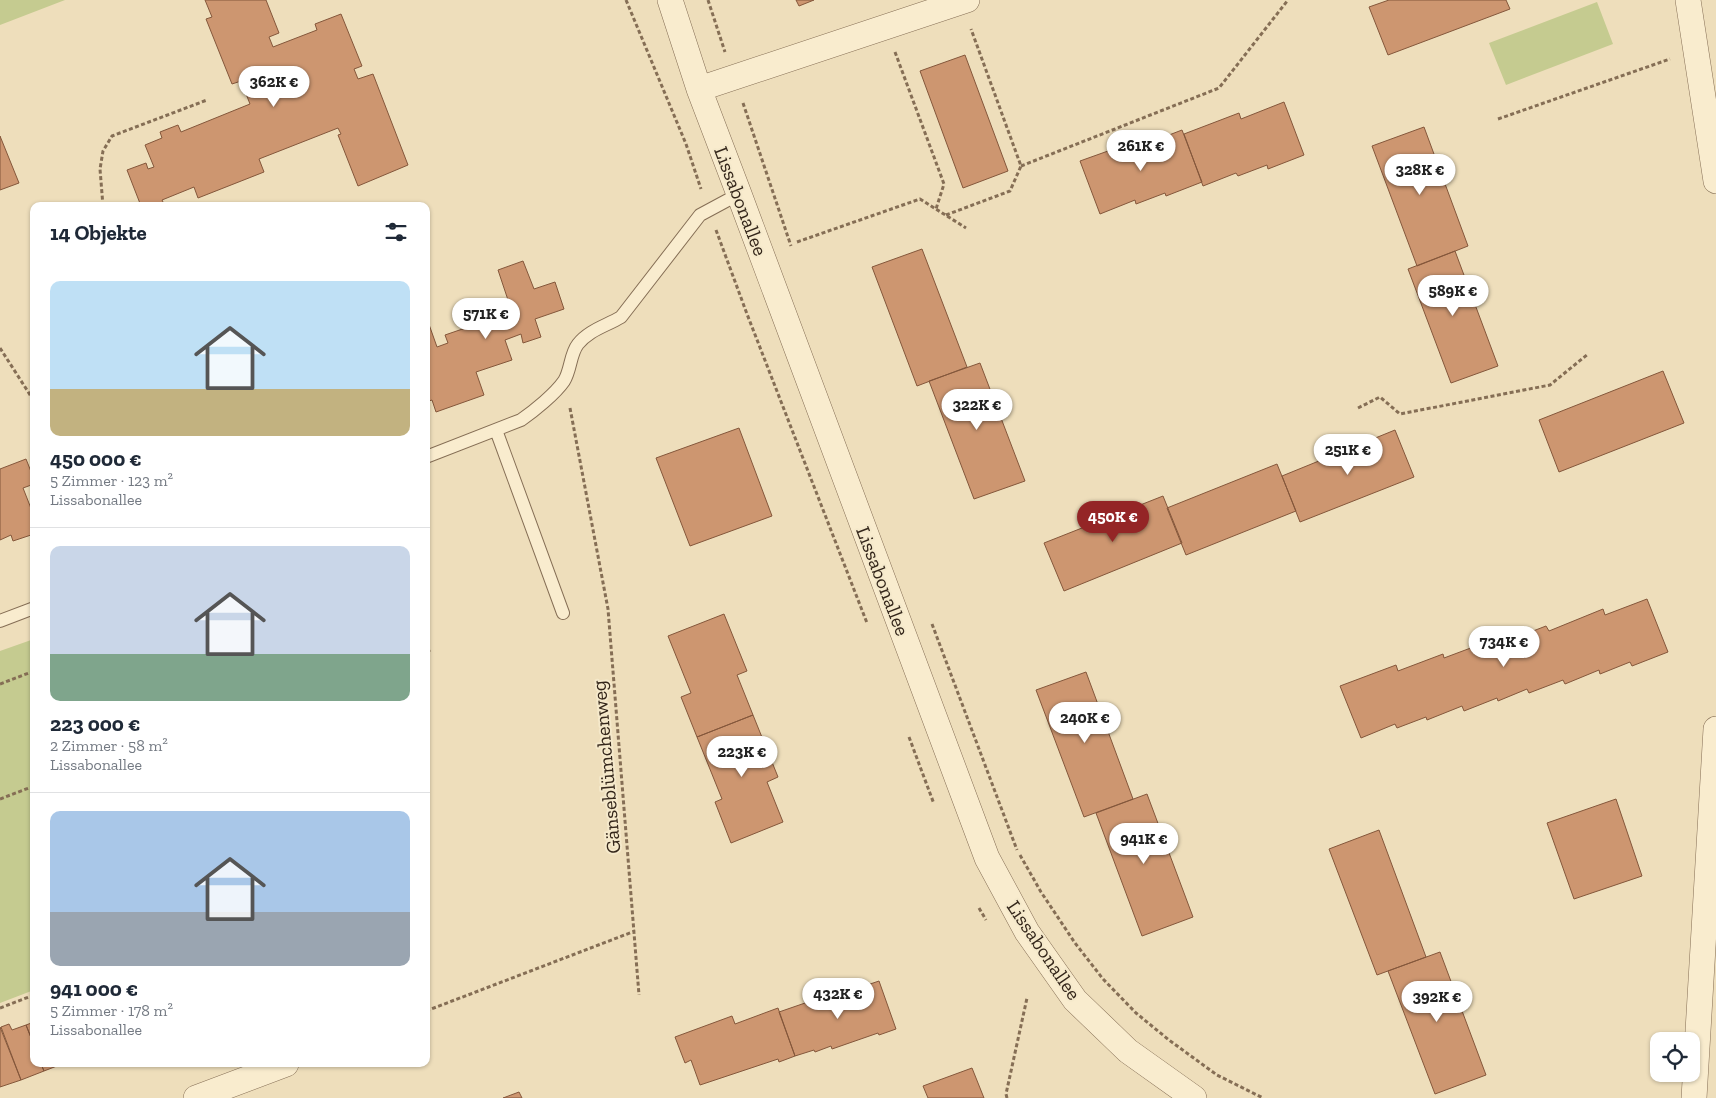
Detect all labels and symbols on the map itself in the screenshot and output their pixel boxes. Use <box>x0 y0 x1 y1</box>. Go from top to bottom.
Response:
pin: 362K € <box>233 66 315 108</box>
pin: 261K € <box>1100 130 1182 172</box>
street label: Lissabonallee <box>709 143 773 259</box>
pin: 328K € <box>1379 154 1461 196</box>
pin: 589K € <box>1412 274 1494 317</box>
pin: 571K € <box>445 298 527 340</box>
pin: 322K € <box>936 388 1018 431</box>
pin: 251K € <box>1307 434 1389 476</box>
pin: 450K € <box>1072 500 1154 543</box>
street label: Lissabonallee <box>851 523 915 639</box>
pin: 734K € <box>1463 626 1545 668</box>
street label: Gänseblümchenweg <box>586 679 626 855</box>
pin: 240K € <box>1044 702 1126 744</box>
pin: 223K € <box>701 736 783 778</box>
pin: 941K € <box>1103 822 1185 865</box>
street label: Lissabonallee <box>1002 896 1086 1004</box>
pin: 432K € <box>797 978 879 1020</box>
pin: 392K € <box>1396 980 1478 1023</box>

